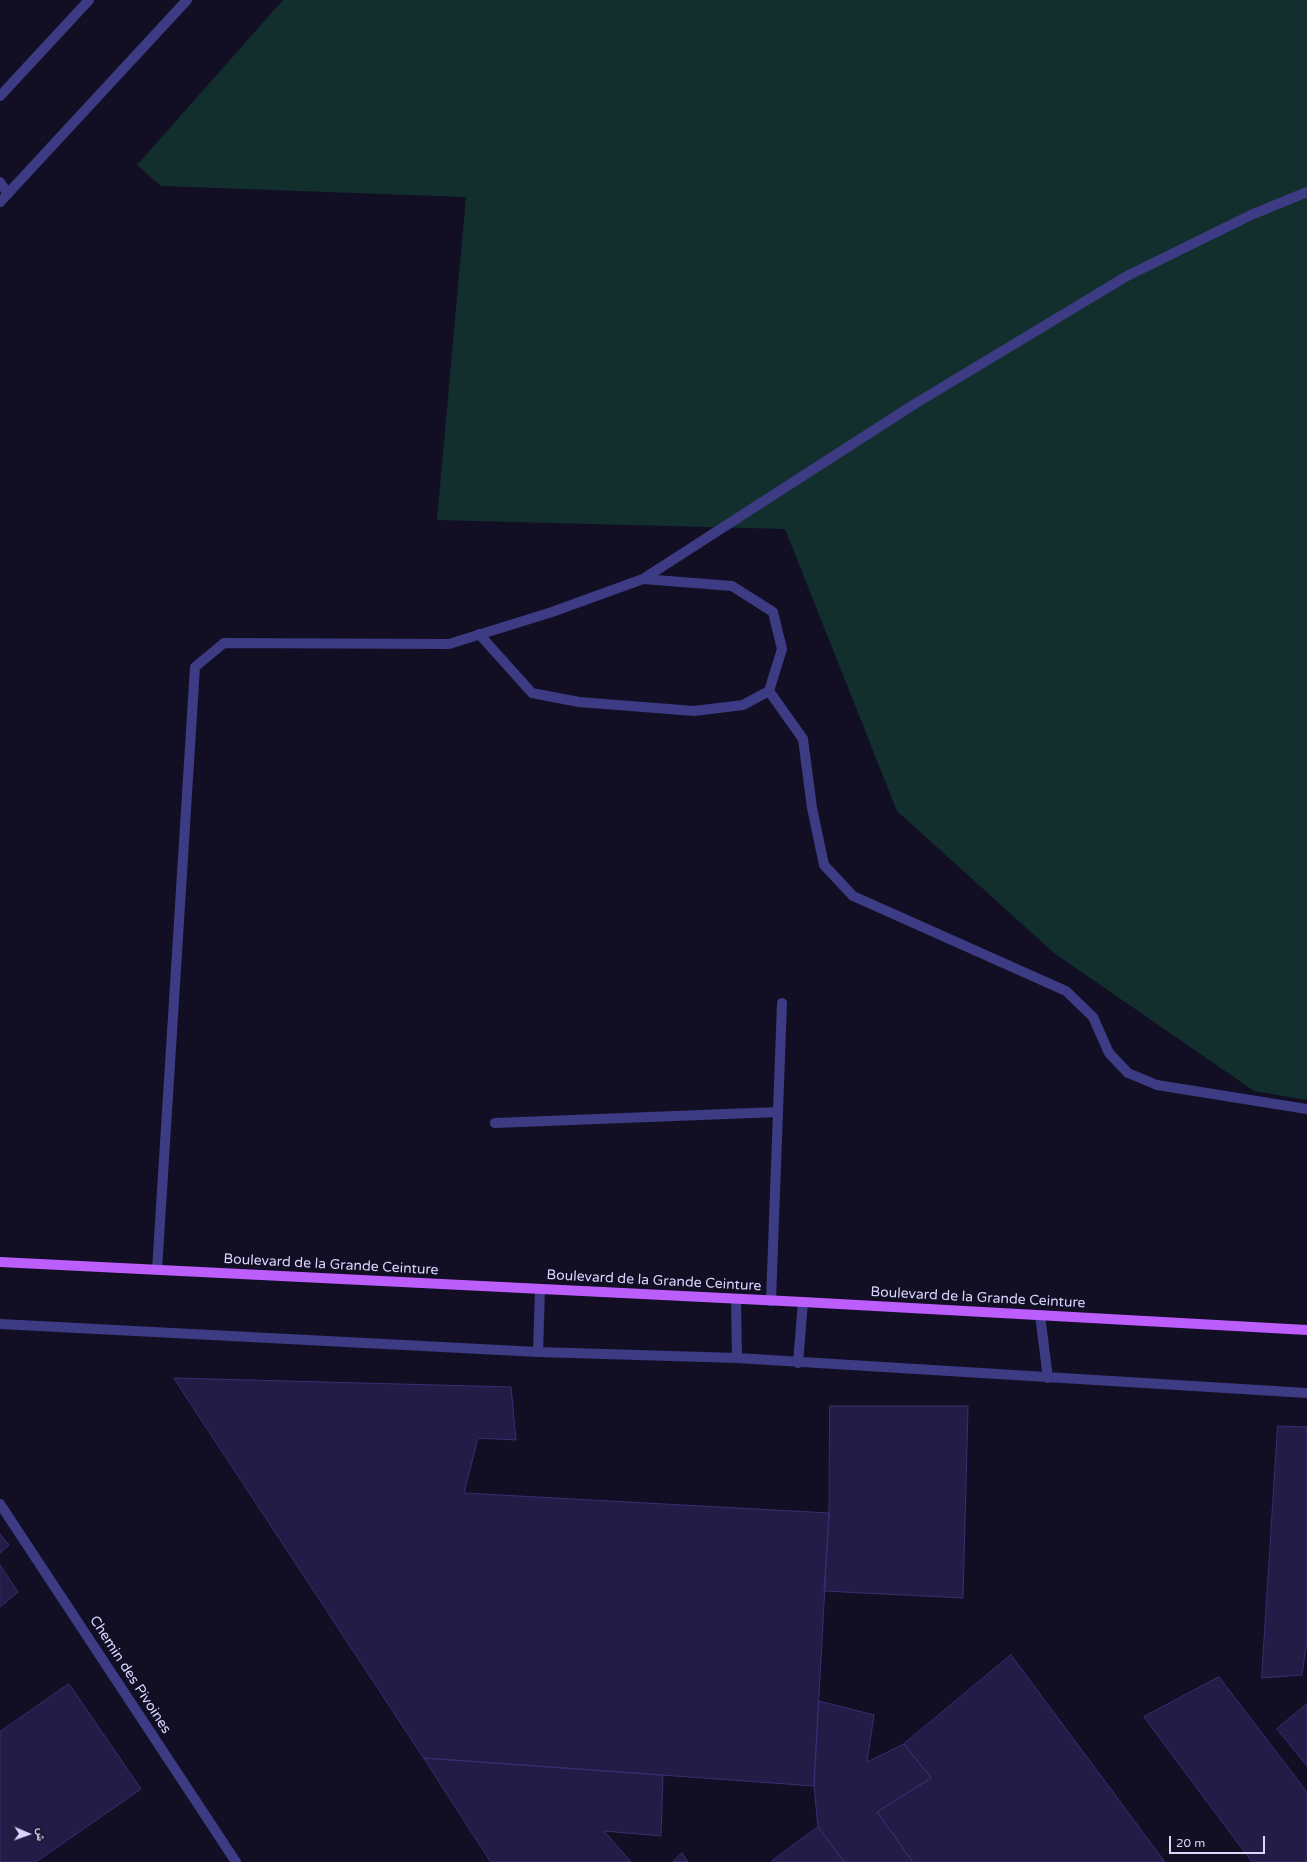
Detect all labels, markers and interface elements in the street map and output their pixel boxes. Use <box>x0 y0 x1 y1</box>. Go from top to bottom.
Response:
street label: Boulevard de la Grande Ceinture <box>223 1251 439 1279</box>
street label: Boulevard de la Grande Ceinture <box>546 1267 762 1295</box>
street label: Boulevard de la Grande Ceinture <box>870 1284 1086 1312</box>
street label: Chemin des Pivoines <box>86 1613 174 1737</box>
north arrow <box>8 1814 48 1854</box>
text: ش <box>34 1828 47 1841</box>
scale bar <box>1171 1828 1267 1854</box>
text: 20 m <box>1176 1836 1205 1850</box>

